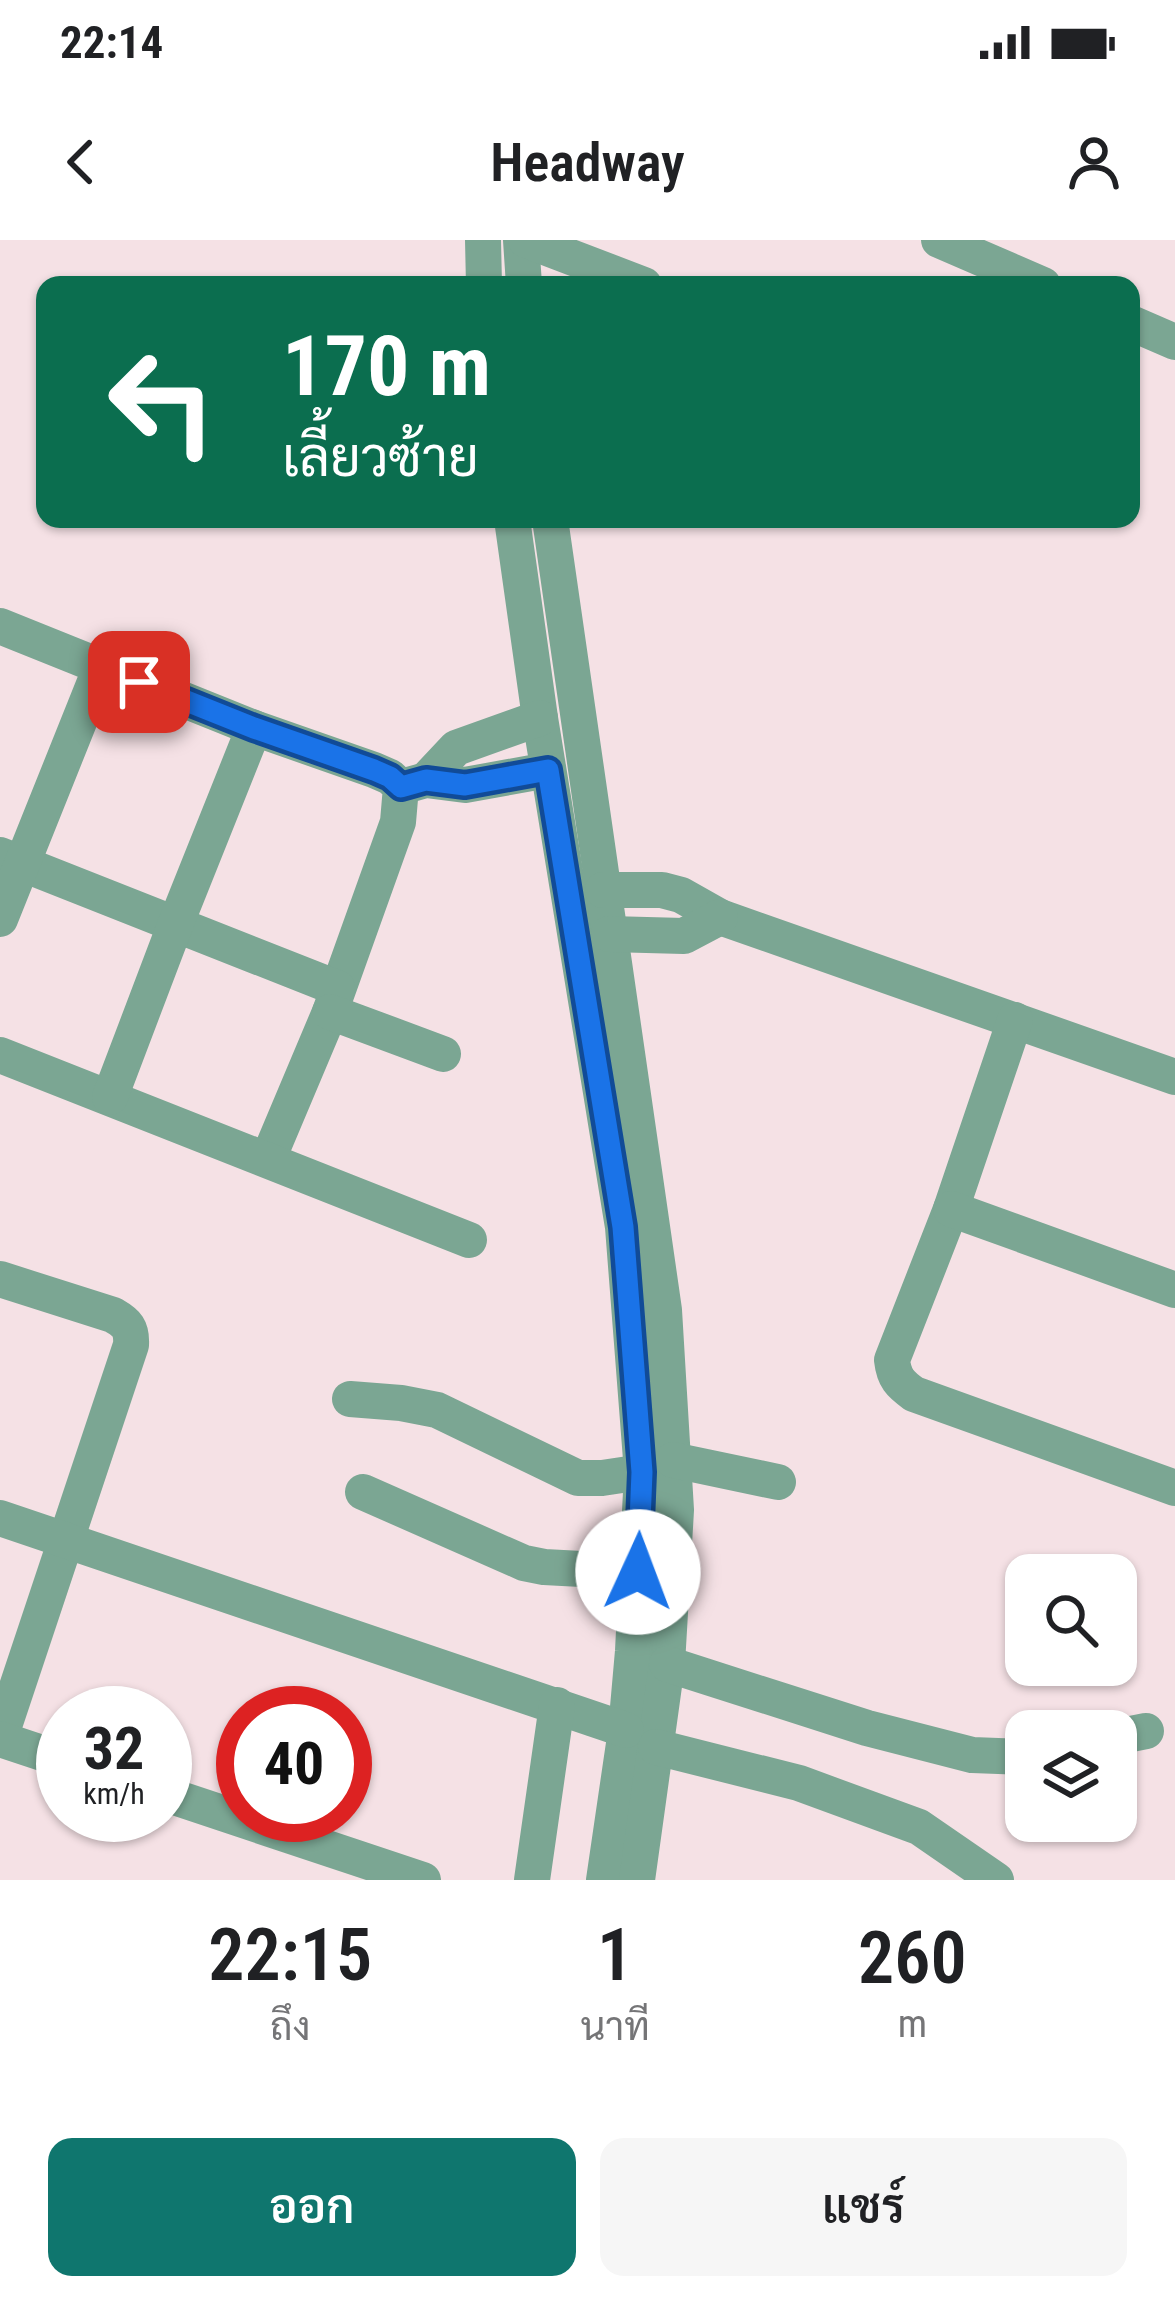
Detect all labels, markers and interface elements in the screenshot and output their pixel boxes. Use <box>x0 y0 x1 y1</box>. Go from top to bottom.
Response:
text: 22:14 <box>60 16 163 69</box>
icon: back <box>48 129 114 195</box>
icon: person <box>1061 129 1127 195</box>
text: Headway <box>490 131 685 194</box>
text: 170 m <box>282 317 491 416</box>
icon: left <box>84 324 240 480</box>
text: เลี้ยวซ้าย <box>282 426 479 489</box>
pin <box>88 631 190 733</box>
icon: arrive <box>106 649 172 715</box>
position arrow <box>575 1509 701 1635</box>
map controls <box>1005 1554 1137 1842</box>
button: search <box>1005 1554 1137 1686</box>
speed limit sign: 40 <box>216 1686 372 1842</box>
button: layers <box>1005 1710 1137 1842</box>
text: 32 <box>84 1713 144 1784</box>
text: km/h <box>83 1776 145 1811</box>
text: 22:15 <box>208 1913 372 1998</box>
text: 1 <box>597 1913 633 1998</box>
text: 260 <box>858 1916 967 2001</box>
text: m <box>898 2001 927 2047</box>
text: ถึง <box>270 2004 310 2050</box>
text: นาที <box>580 2004 650 2050</box>
button: ออก <box>48 2138 576 2276</box>
button: แชร์ <box>600 2138 1127 2276</box>

